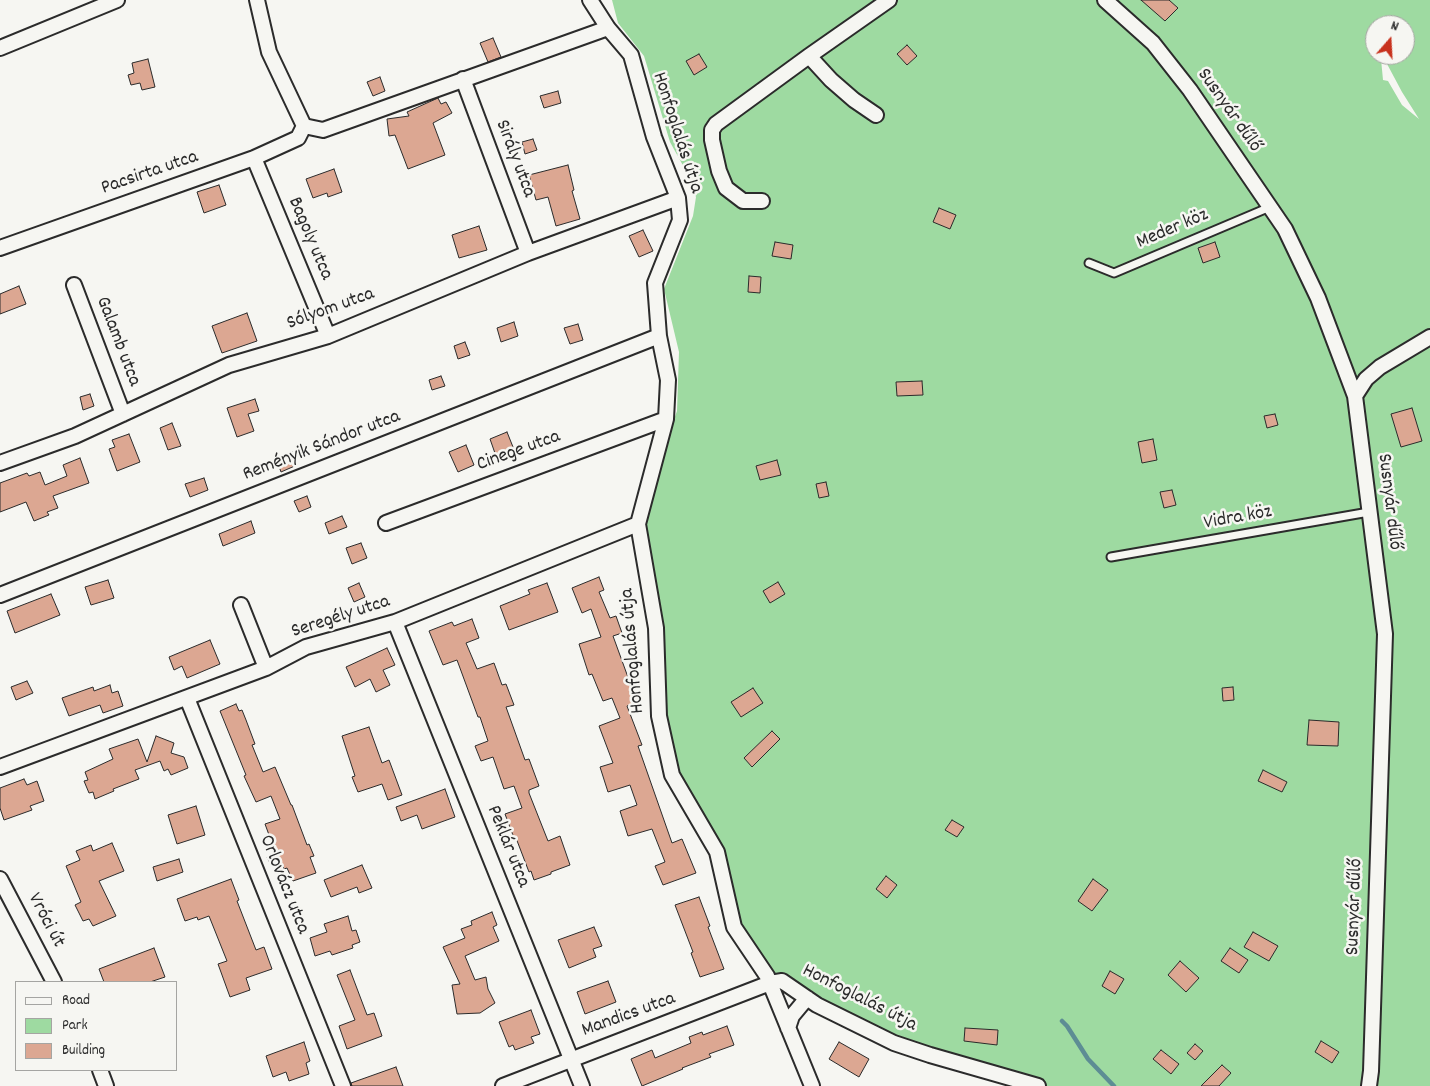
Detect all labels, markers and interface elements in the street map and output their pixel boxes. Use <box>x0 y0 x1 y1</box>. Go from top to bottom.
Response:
north arrow <box>1365 15 1415 65</box>
text: N <box>1388 16 1401 37</box>
street label: Susnyár dűlő <box>1190 64 1266 158</box>
street label: Honfoglalás útja <box>645 70 707 196</box>
street label: Sirály utca <box>488 117 540 201</box>
street label: Pacsirta utca <box>98 146 202 202</box>
street label: Bagoly utca <box>281 194 337 284</box>
street label: Meder köz <box>1134 204 1212 256</box>
street label: Sólyom utca <box>284 283 378 337</box>
street label: Galamb utca <box>89 294 145 390</box>
street label: Reményik Sándor utca <box>240 406 404 488</box>
street label: Cinege utca <box>474 426 564 478</box>
street label: Susnyár dűlő <box>1370 452 1406 552</box>
street label: Vidra köz <box>1202 501 1274 537</box>
street label: Honfoglalás útja <box>617 587 651 715</box>
street label: Seregély utca <box>289 591 393 645</box>
street label: Peklár utca <box>480 803 534 891</box>
street label: Orlovácz utca <box>252 832 314 938</box>
street label: Susnyár dűlő <box>1342 858 1370 956</box>
street label: Vróci út <box>21 890 69 952</box>
street label: Honfoglalás útja <box>798 960 920 1038</box>
legend <box>15 981 178 1071</box>
street label: Mandics utca <box>579 988 679 1044</box>
text: Road <box>62 990 90 1012</box>
text: Park <box>62 1015 88 1037</box>
text: Building <box>62 1040 105 1062</box>

